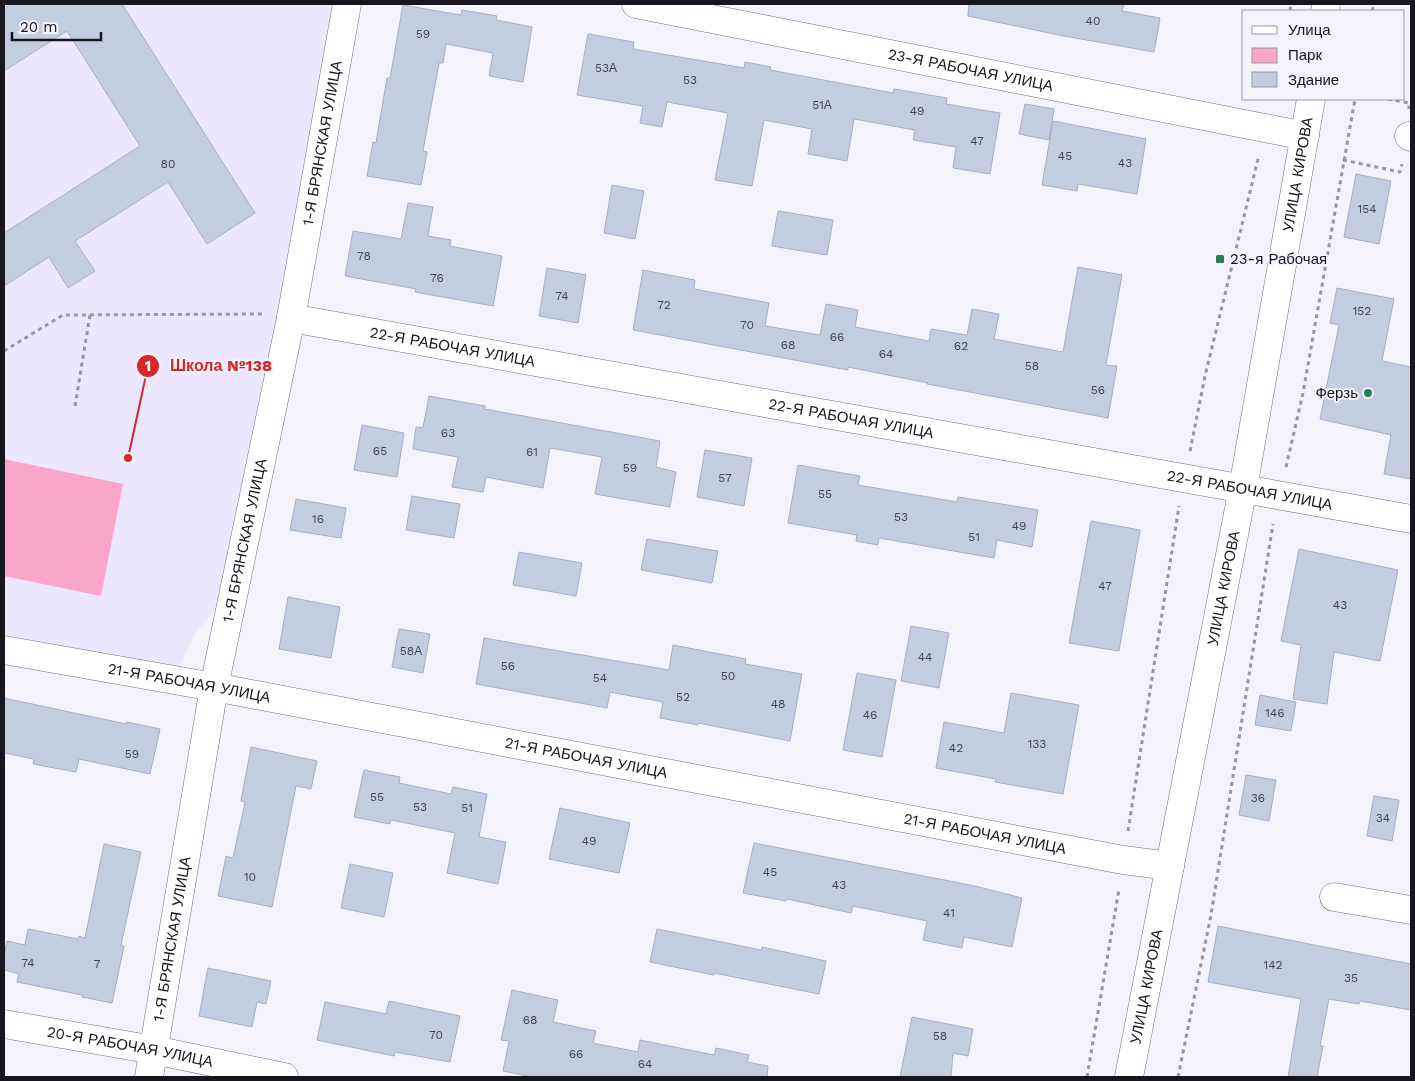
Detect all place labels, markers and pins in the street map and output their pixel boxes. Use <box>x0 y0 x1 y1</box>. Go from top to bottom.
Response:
place label: 23-я Рабочая <box>1230 250 1327 268</box>
marker: 23-я Рабочая <box>1214 253 1226 265</box>
callout: Школа №138 <box>135 350 282 381</box>
place label: Ферзь <box>1315 384 1358 402</box>
marker: Ферзь <box>1362 387 1374 399</box>

